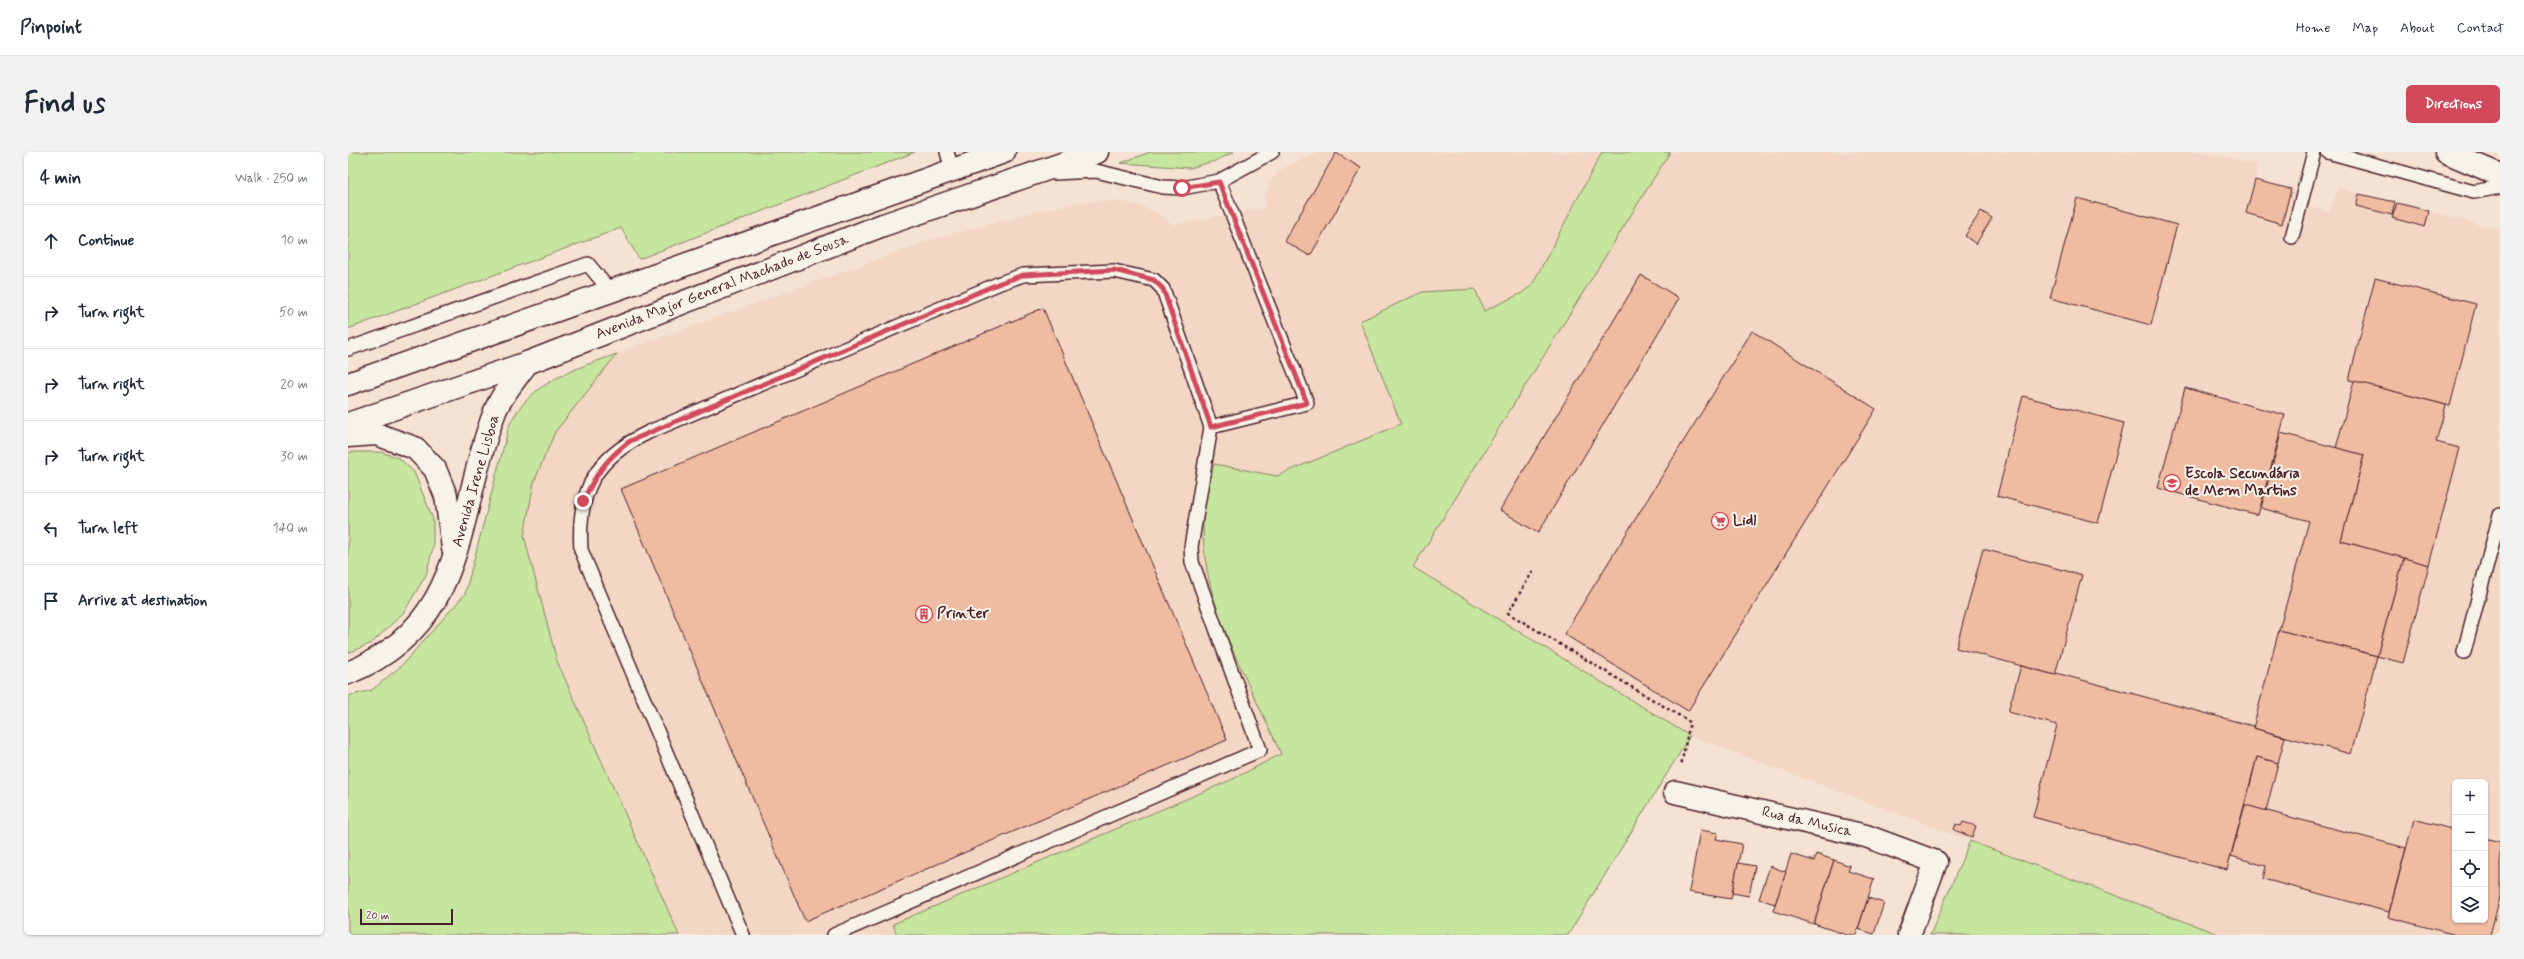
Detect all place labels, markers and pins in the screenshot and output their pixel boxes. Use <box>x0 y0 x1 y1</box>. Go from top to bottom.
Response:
place label: Escola Secundária de Mem Martins <box>2185 464 2300 501</box>
school or university icon: Escola Secundária de Mem Martins <box>2162 473 2182 493</box>
supermarket icon: Lidl <box>1710 511 1730 531</box>
place label: Lidl <box>1733 511 1756 531</box>
building icon: Printer <box>914 604 934 624</box>
place label: Printer <box>937 604 989 624</box>

